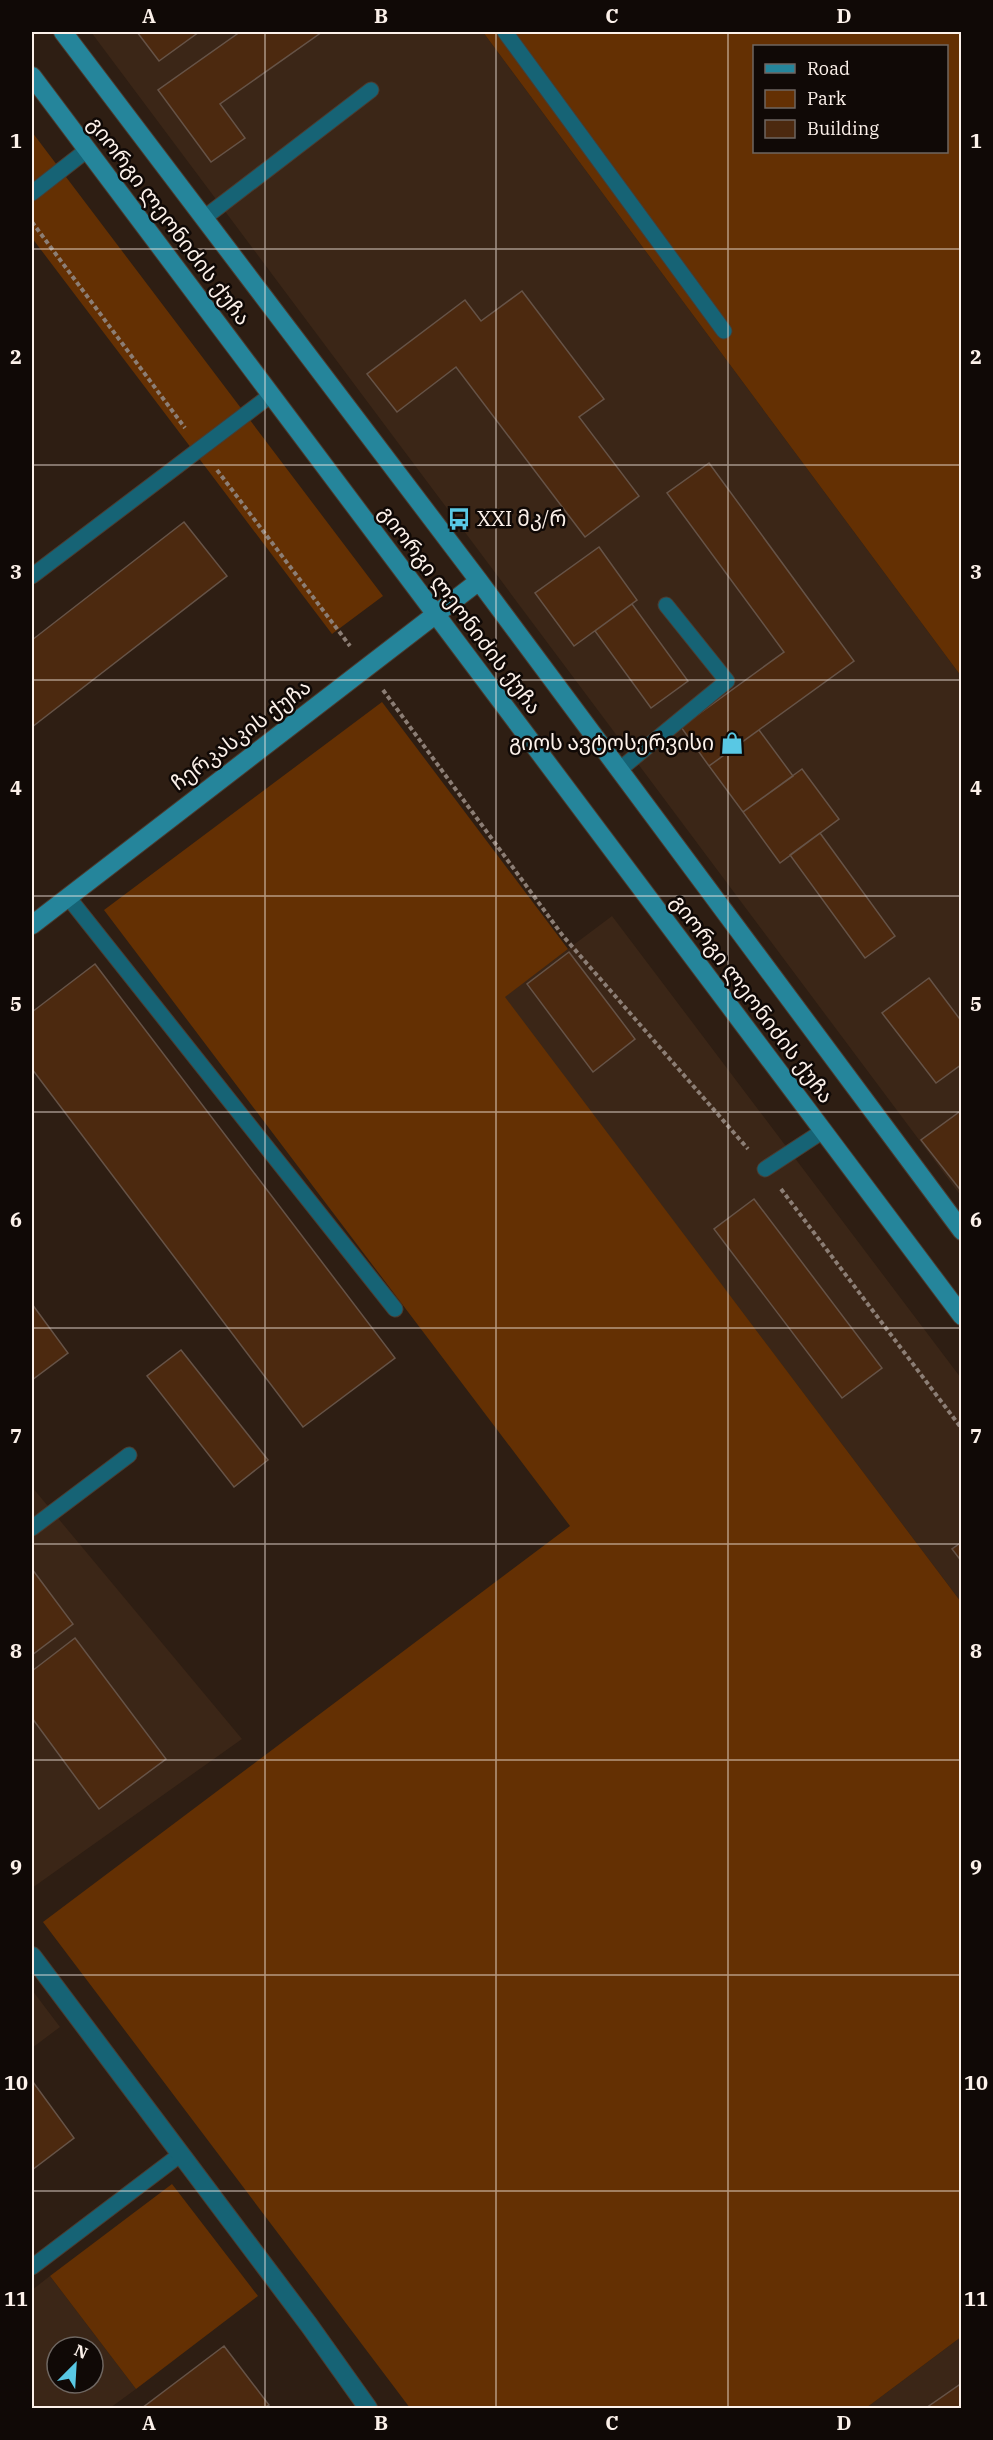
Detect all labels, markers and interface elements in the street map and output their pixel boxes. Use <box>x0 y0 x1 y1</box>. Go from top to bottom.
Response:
text: A <box>142 2 156 29</box>
text: B <box>374 2 388 29</box>
text: C <box>605 2 619 29</box>
text: D <box>836 2 852 29</box>
legend <box>753 45 948 153</box>
text: Road <box>807 57 850 80</box>
text: Park <box>807 87 847 110</box>
street label: გიორგი ლეონიძის ქუჩა <box>82 110 258 331</box>
text: Building <box>807 117 879 140</box>
text: 1 <box>10 127 22 154</box>
text: 1 <box>970 127 982 154</box>
text: 2 <box>10 343 22 370</box>
text: 2 <box>970 343 982 370</box>
street label: გიორგი ლეონიძის ქუჩა <box>373 499 549 720</box>
place label: XXI მკ/რ <box>477 504 566 532</box>
bus stop icon: XXI მკ/რ <box>446 506 472 532</box>
text: 3 <box>10 558 22 585</box>
text: 3 <box>970 558 982 585</box>
street label: ჩერკასკის ქუჩა <box>165 672 316 796</box>
place label: გიოს ავტოსერვისი <box>509 728 714 756</box>
shop icon: გიოს ავტოსერვისი <box>719 730 745 756</box>
text: 4 <box>10 774 22 801</box>
text: 4 <box>970 774 982 801</box>
street label: გიორგი ლეონიძის ქუჩა <box>665 888 841 1109</box>
text: 5 <box>10 990 22 1017</box>
text: 5 <box>970 990 982 1017</box>
text: 6 <box>10 1206 22 1233</box>
text: 6 <box>970 1206 982 1233</box>
text: 7 <box>10 1422 22 1449</box>
text: 7 <box>970 1422 982 1449</box>
text: 8 <box>10 1637 22 1664</box>
text: 8 <box>970 1637 982 1664</box>
text: 9 <box>10 1853 22 1880</box>
text: 9 <box>970 1853 982 1880</box>
text: 10 <box>4 2069 28 2096</box>
text: 10 <box>964 2069 988 2096</box>
text: 11 <box>4 2285 28 2312</box>
text: 11 <box>964 2285 988 2312</box>
north arrow <box>45 2335 105 2395</box>
text: N <box>71 2340 91 2363</box>
text: A <box>142 2409 156 2436</box>
text: B <box>374 2409 388 2436</box>
text: C <box>605 2409 619 2436</box>
text: D <box>836 2409 852 2436</box>

